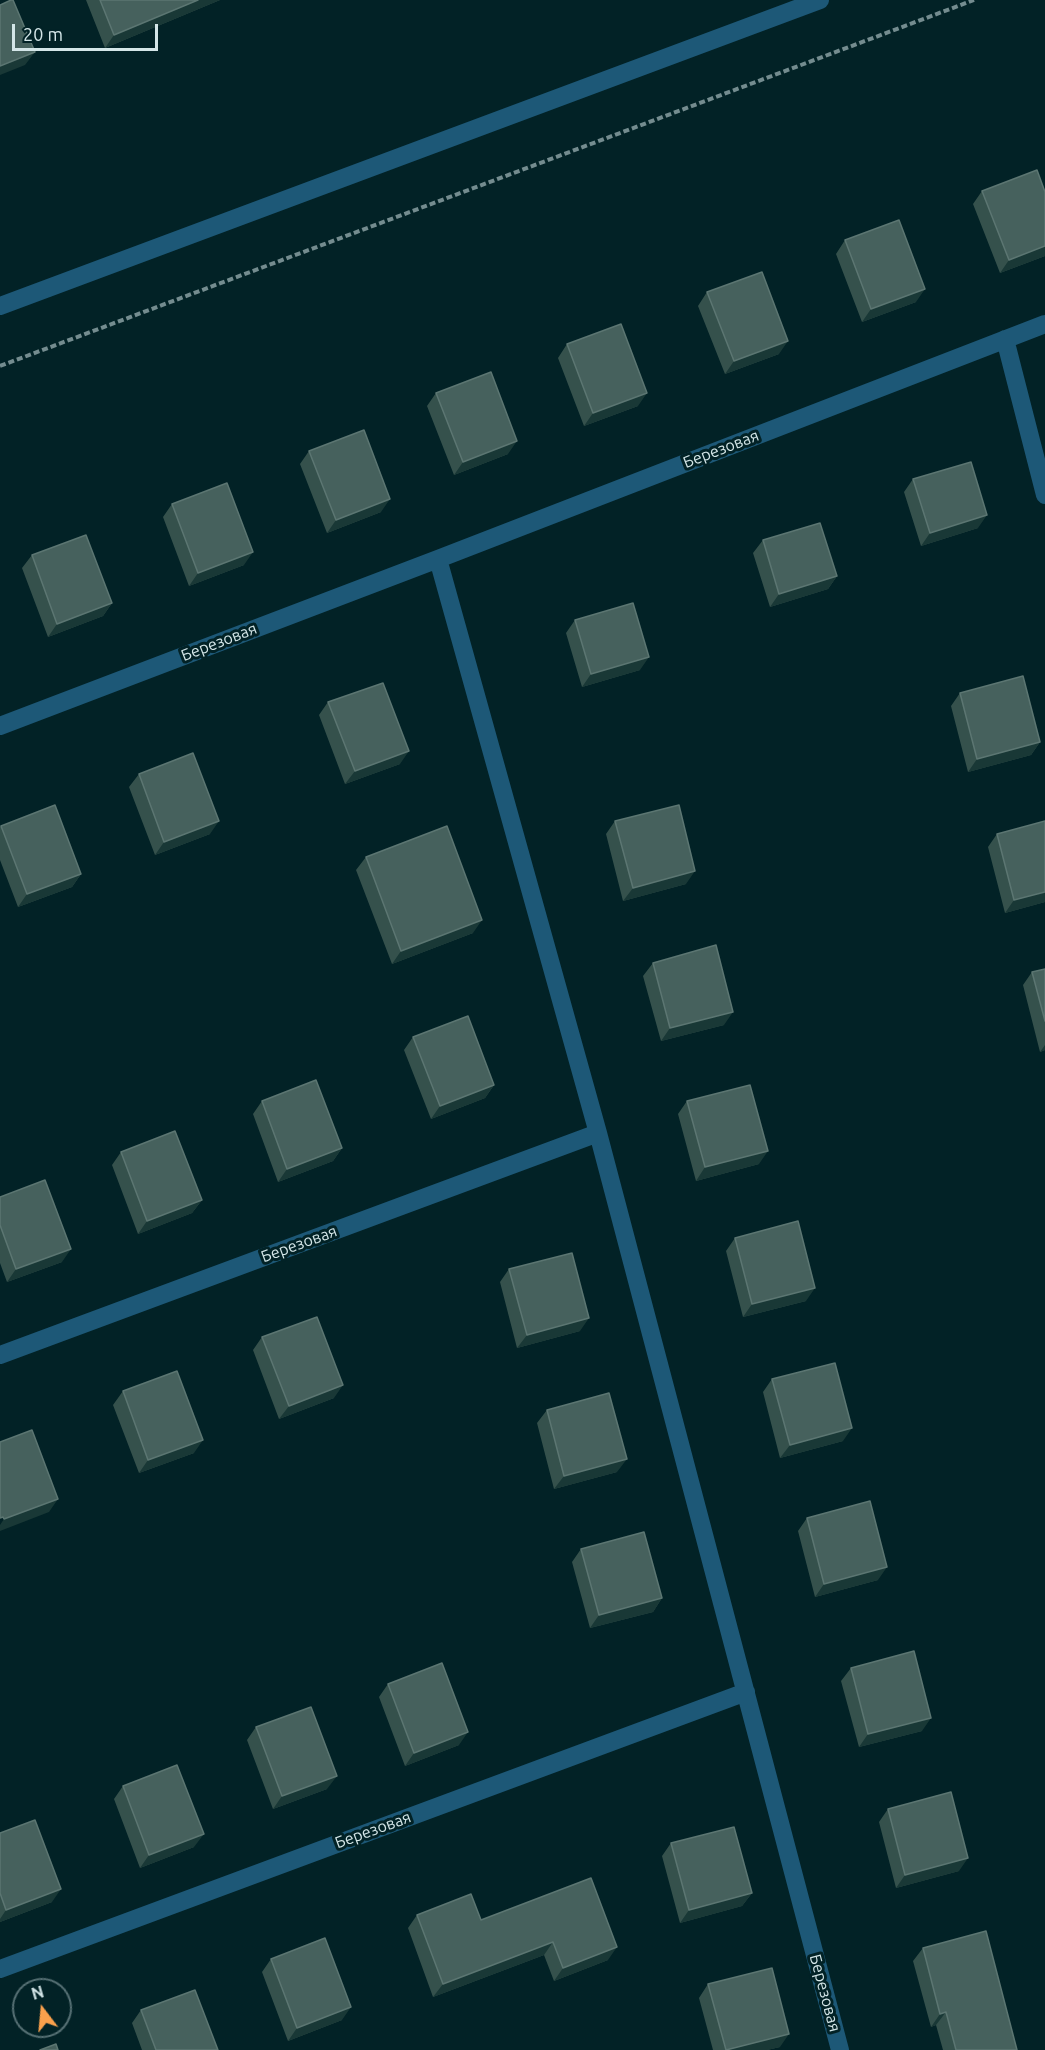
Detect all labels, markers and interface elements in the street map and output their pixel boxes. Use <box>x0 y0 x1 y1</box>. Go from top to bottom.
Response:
scale bar <box>15 12 160 50</box>
text: 20 m <box>23 24 63 44</box>
street label: Березовая <box>680 426 762 472</box>
street label: Березовая <box>178 619 260 665</box>
street label: Березовая <box>258 1221 340 1267</box>
street label: Березовая <box>332 1807 414 1853</box>
street label: Березовая <box>805 1952 845 2034</box>
north arrow <box>12 1978 72 2038</box>
text: N <box>29 1982 46 2003</box>

